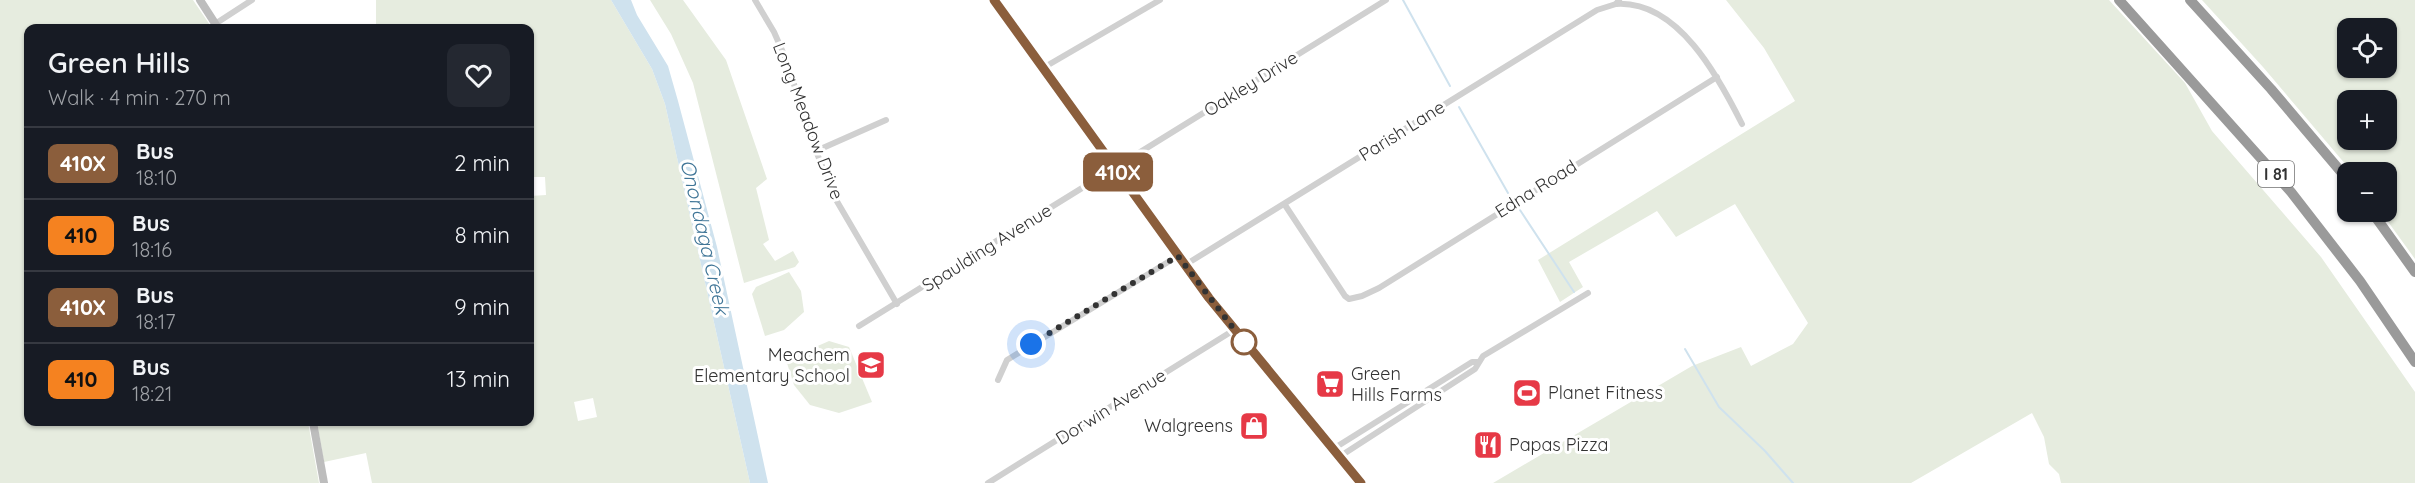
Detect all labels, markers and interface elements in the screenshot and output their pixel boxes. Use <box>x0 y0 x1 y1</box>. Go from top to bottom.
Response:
map controls <box>2337 18 2397 222</box>
button: locate <box>2337 18 2397 78</box>
street label: Long Meadow Drive <box>768 39 849 203</box>
button: heart <box>447 44 510 107</box>
text: Green Hills <box>48 45 190 80</box>
street label: Oakley Drive <box>1199 46 1302 122</box>
text: Walk · 4 min · 270 m <box>48 85 231 110</box>
button: + <box>2337 90 2397 150</box>
street label: Parish Lane <box>1355 95 1449 166</box>
text: Bus <box>136 137 174 165</box>
text: 2 min <box>454 149 510 177</box>
text: 410X <box>60 150 106 176</box>
line badge: 410X <box>1076 152 1160 192</box>
street label: Edna Road <box>1491 154 1581 223</box>
water label: Onondaga Creek <box>675 157 736 319</box>
text: 410X <box>1095 159 1141 185</box>
road number: I 81 <box>2258 161 2294 187</box>
button: − <box>2337 162 2397 222</box>
text: 18:10 <box>136 165 177 190</box>
street label: Spaulding Avenue <box>918 198 1056 297</box>
text: Bus <box>132 209 170 237</box>
text: 8 min <box>455 221 510 249</box>
text: 410 <box>65 222 97 248</box>
text: 18:16 <box>132 237 172 262</box>
text: Bus <box>136 281 174 309</box>
text: 9 min <box>454 293 510 321</box>
text: 410X <box>60 294 106 320</box>
text: 18:17 <box>136 309 176 334</box>
your location <box>1016 329 1046 359</box>
unlabelled marker <box>1231 329 1257 355</box>
place label: Meachem Elementary School <box>694 343 850 387</box>
school or university icon: Meachem Elementary School <box>855 349 887 381</box>
text: Bus <box>132 353 170 381</box>
place label: Green Hills Farms <box>1351 362 1442 406</box>
street label: Dorwin Avenue <box>1051 363 1170 450</box>
text: 13 min <box>447 365 510 393</box>
text: 410 <box>65 366 97 392</box>
supermarket icon: Green Hills Farms <box>1314 368 1346 400</box>
sports icon: Planet Fitness <box>1511 377 1543 409</box>
text: 18:21 <box>132 381 172 406</box>
place label: Planet Fitness <box>1548 381 1663 404</box>
shop icon: Walgreens <box>1238 410 1270 442</box>
place label: Walgreens <box>1144 414 1233 437</box>
restaurant icon: Papas Pizza <box>1472 429 1504 461</box>
place label: Papas Pizza <box>1509 433 1608 456</box>

